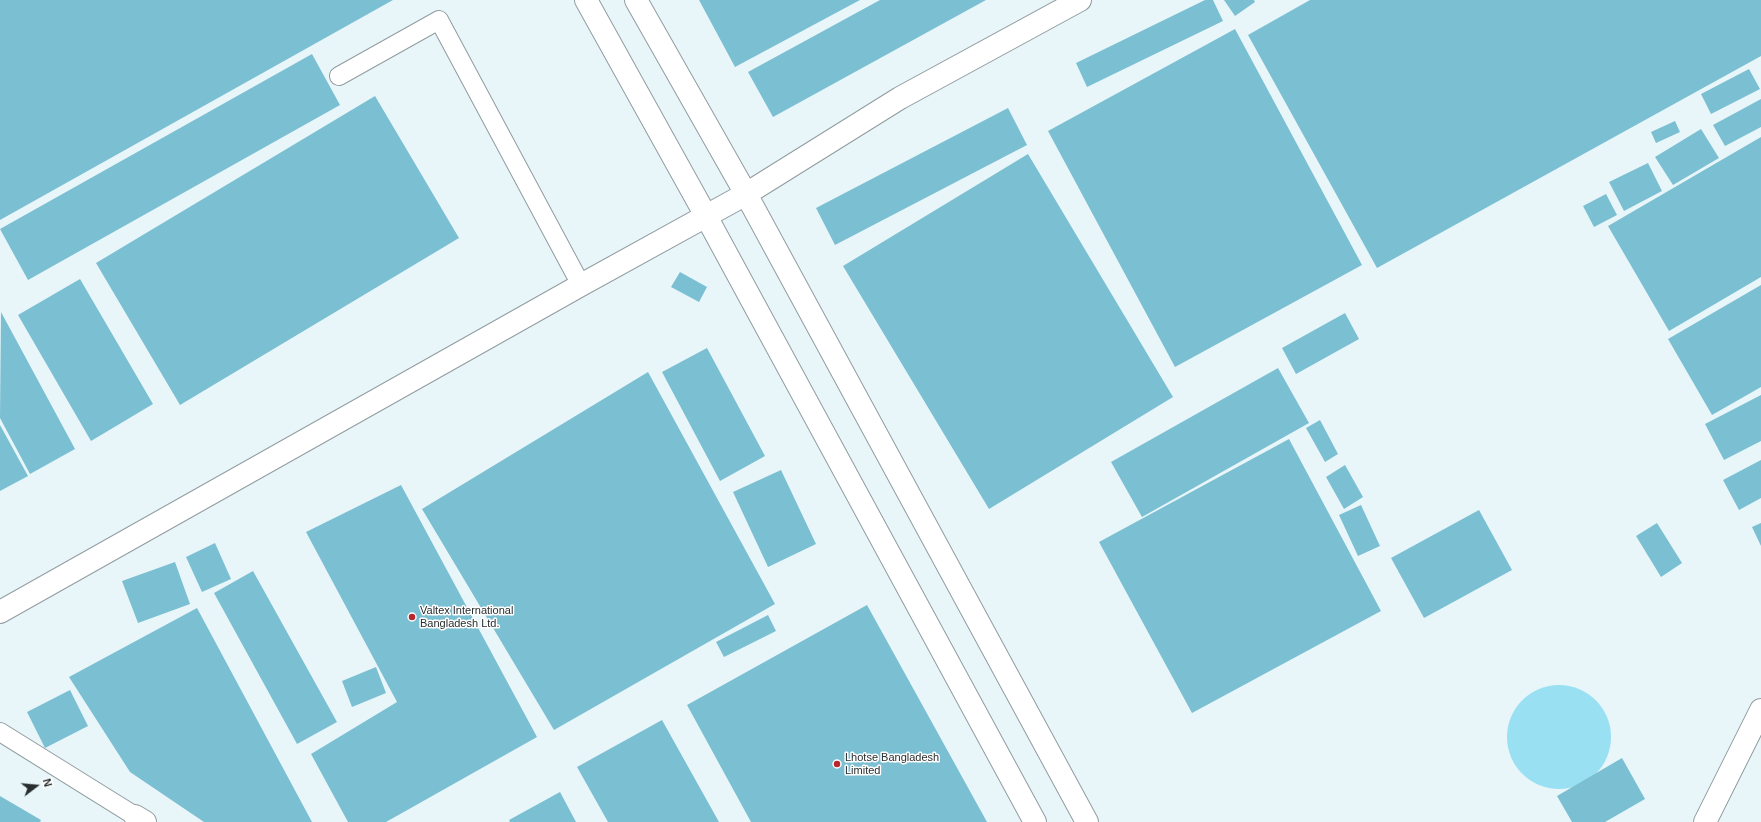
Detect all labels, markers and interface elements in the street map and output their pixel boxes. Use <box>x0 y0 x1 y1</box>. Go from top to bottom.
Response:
place label: Valtex International Bangladesh Ltd. <box>420 604 513 630</box>
marker: Valtex International Bangladesh Ltd. <box>407 612 417 622</box>
place label: Lhotse Bangladesh Limited <box>845 751 939 777</box>
marker: Lhotse Bangladesh Limited <box>832 759 842 769</box>
north arrow <box>16 766 56 806</box>
text: N <box>41 777 54 788</box>

